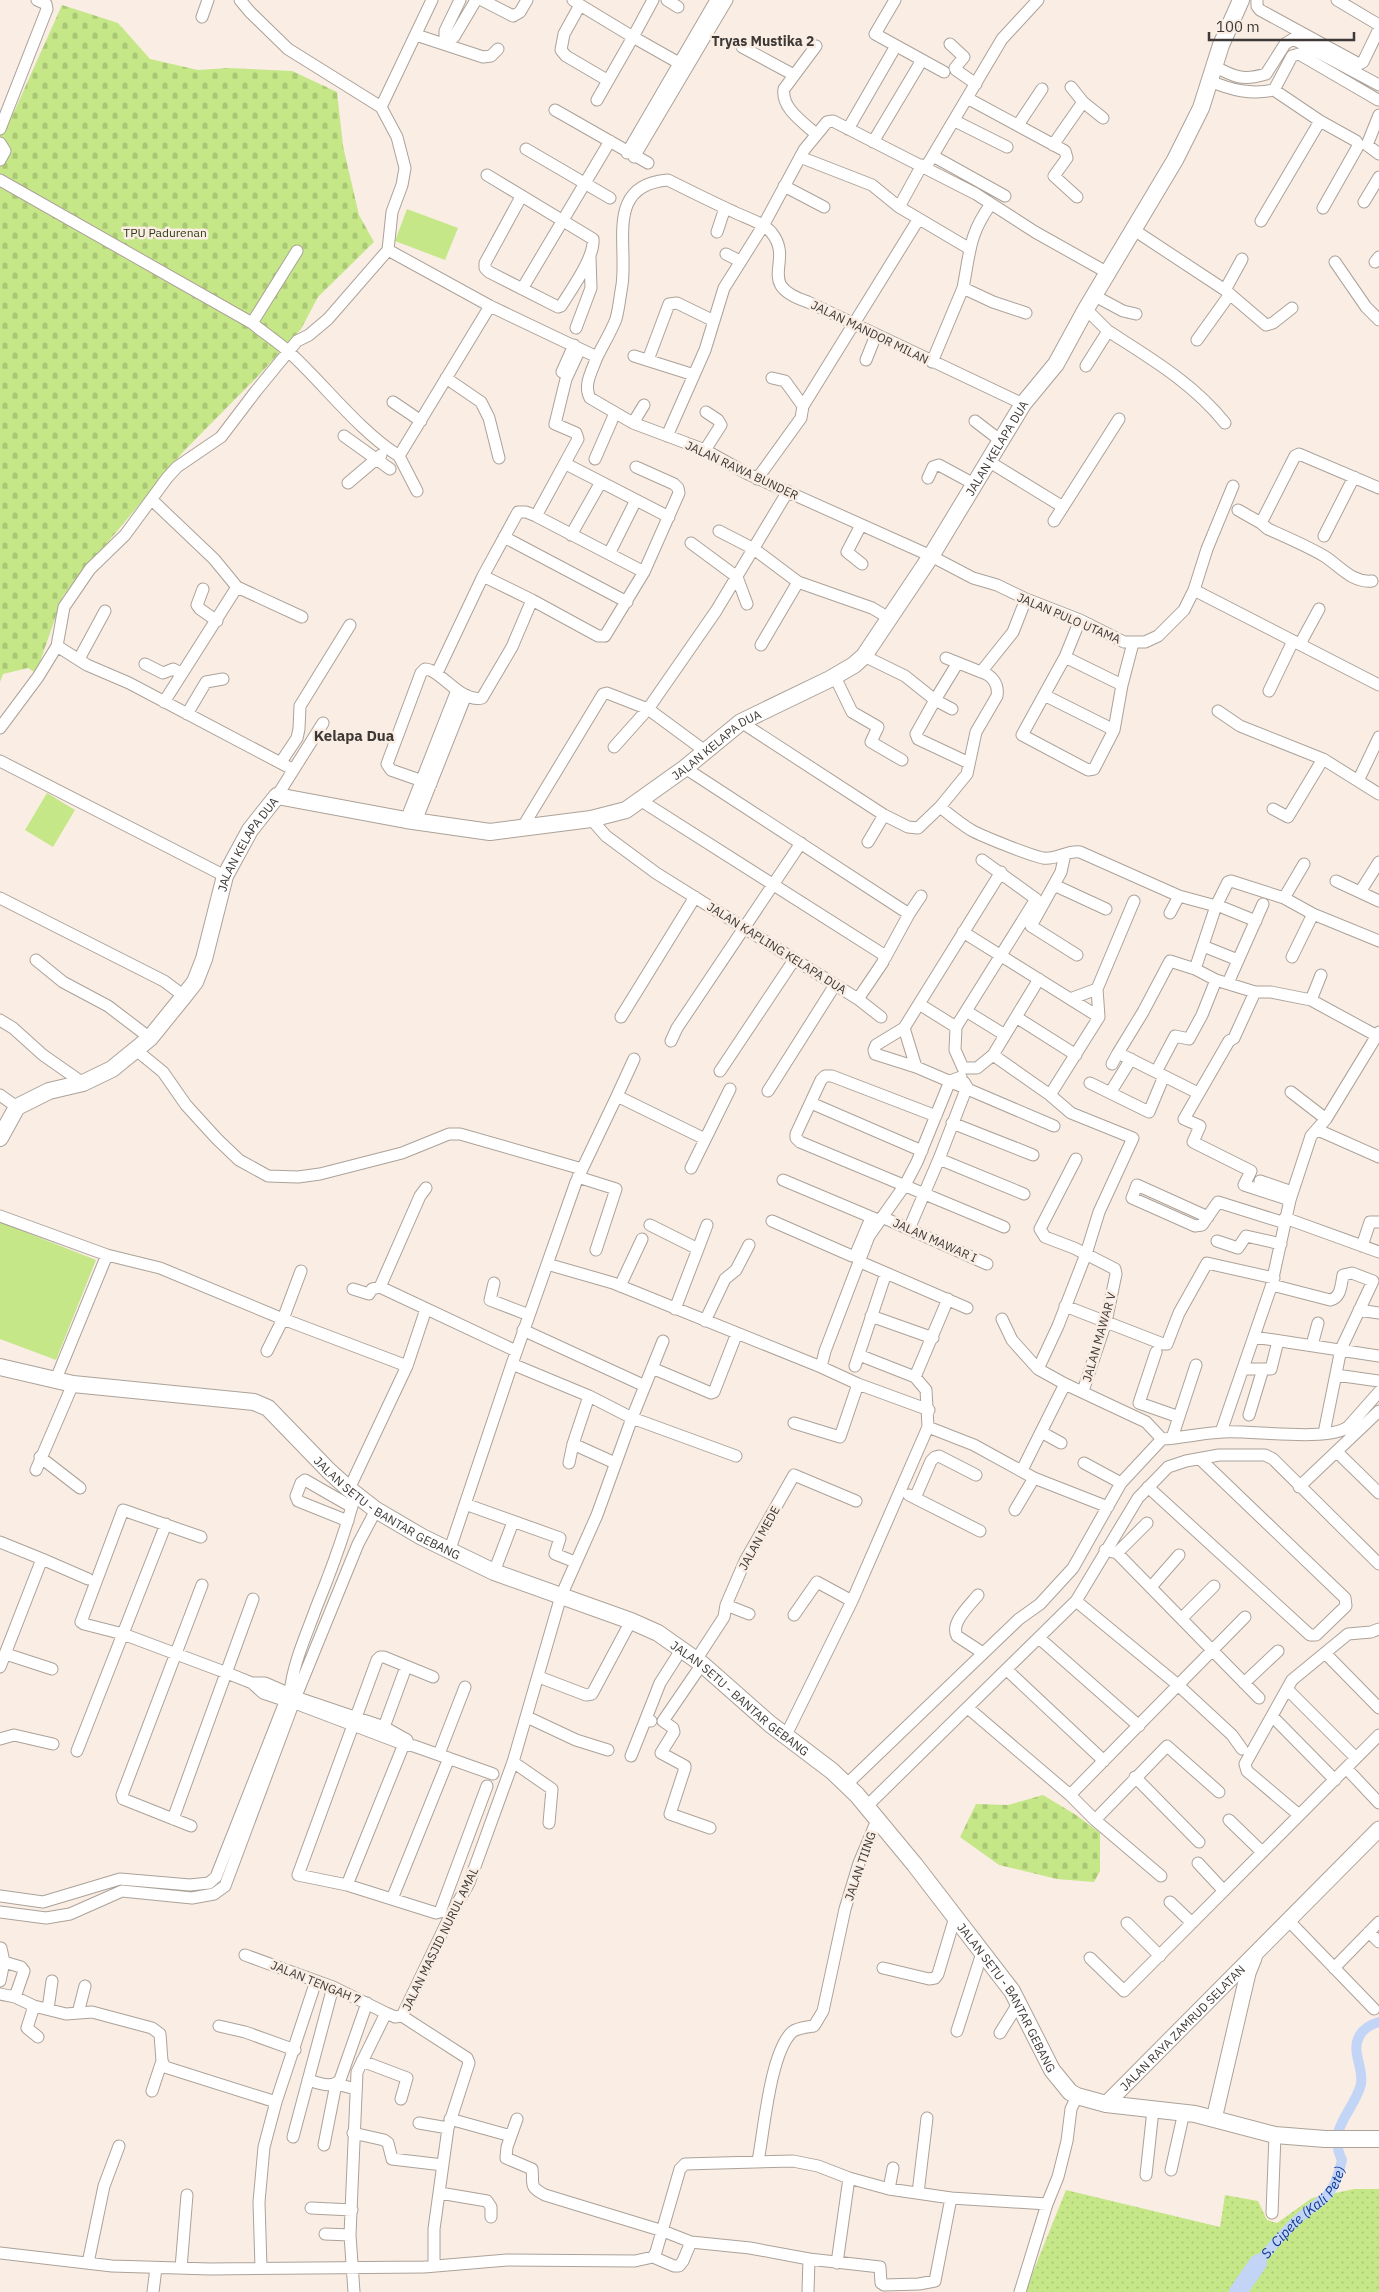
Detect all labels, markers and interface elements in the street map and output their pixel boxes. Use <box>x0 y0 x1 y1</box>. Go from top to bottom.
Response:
scale bar <box>1209 10 1354 42</box>
text: 100 m <box>1216 17 1260 36</box>
district label: Tryas Mustika 2 <box>712 32 814 50</box>
park label: TPU Padurenan <box>123 225 207 240</box>
street label: JALAN MANDOR MILAN <box>809 297 931 367</box>
street label: JALAN KELAPA DUA <box>962 397 1031 498</box>
street label: JALAN RAWA BUNDER <box>683 437 801 503</box>
street label: JALAN PULO UTAMA <box>1015 589 1123 647</box>
street label: JALAN KELAPA DUA <box>668 706 764 783</box>
district label: Kelapa Dua <box>314 726 395 745</box>
street label: JALAN KELAPA DUA <box>214 793 281 893</box>
street label: JALAN KAPLING KELAPA DUA <box>705 899 850 997</box>
street label: JALAN MAWAR I <box>891 1215 979 1265</box>
street label: JALAN MAWAR V <box>1079 1290 1119 1384</box>
street label: JALAN SETU - BANTAR GEBANG <box>311 1453 463 1562</box>
street label: JALAN MEDE <box>735 1503 783 1573</box>
street label: JALAN SETU - BANTAR GEBANG <box>668 1637 812 1759</box>
street label: JALAN TIING <box>841 1829 879 1903</box>
street label: JALAN MASJID NURUL AMAL <box>399 1865 481 2013</box>
street label: JALAN SETU - BANTAR GEBANG <box>955 1920 1059 2075</box>
street label: JALAN TENGAH 7 <box>269 1957 363 2007</box>
street label: JALAN RAYA ZAMRUD SELATAN <box>1116 1961 1248 2093</box>
water label: S. Cipete (Kali Pete) <box>1257 2164 1349 2262</box>

